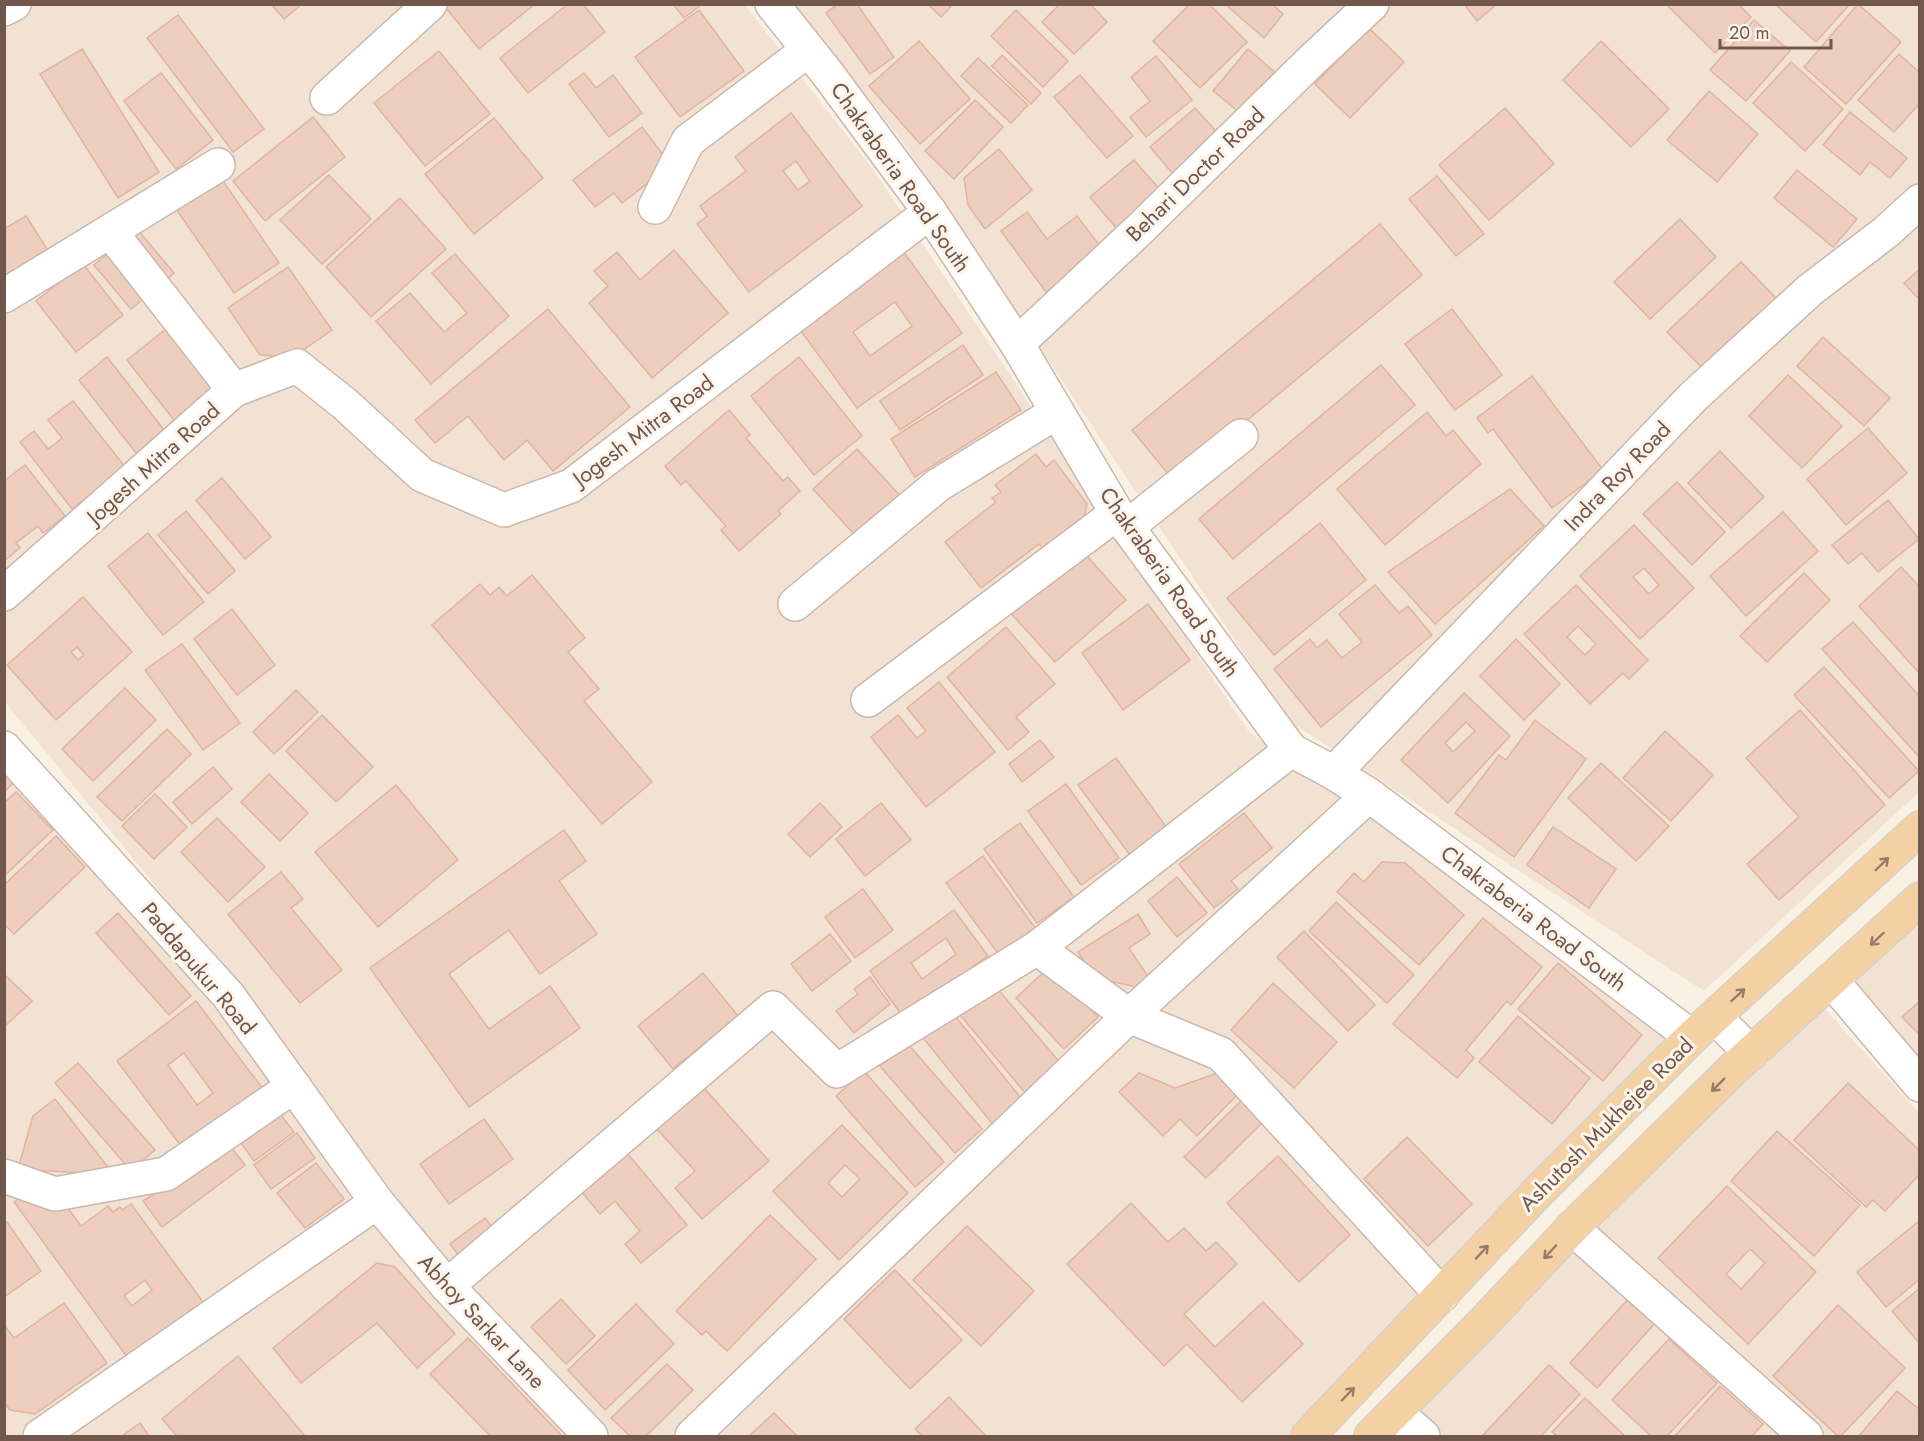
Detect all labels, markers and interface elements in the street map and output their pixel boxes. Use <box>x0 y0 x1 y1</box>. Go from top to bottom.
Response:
scale bar <box>1720 12 1831 50</box>
text: 20 m <box>1729 20 1769 46</box>
street label: Chakraberia Road South <box>823 75 979 279</box>
street label: Behari Doctor Road <box>1118 99 1272 249</box>
street label: Jogesh Mitra Road <box>563 366 720 495</box>
street label: Jogesh Mitra Road <box>77 395 227 534</box>
street label: Indra Roy Road <box>1556 414 1678 538</box>
street label: Chakraberia Road South <box>1092 480 1248 684</box>
street label: Chakraberia Road South <box>1434 837 1634 999</box>
one-way arrow <box>1874 856 1889 871</box>
street label: Paddapukur Road <box>134 895 264 1041</box>
one-way arrow <box>1869 932 1884 946</box>
one-way arrow <box>1730 988 1745 1002</box>
street label: Ashutosh Mukhejee Road <box>1512 1030 1700 1218</box>
one-way arrow <box>1710 1077 1725 1092</box>
one-way arrow <box>1543 1244 1557 1259</box>
one-way arrow <box>1475 1245 1489 1260</box>
street label: Abhoy Sarkar Lane <box>411 1246 553 1396</box>
one-way arrow <box>1341 1387 1355 1402</box>

